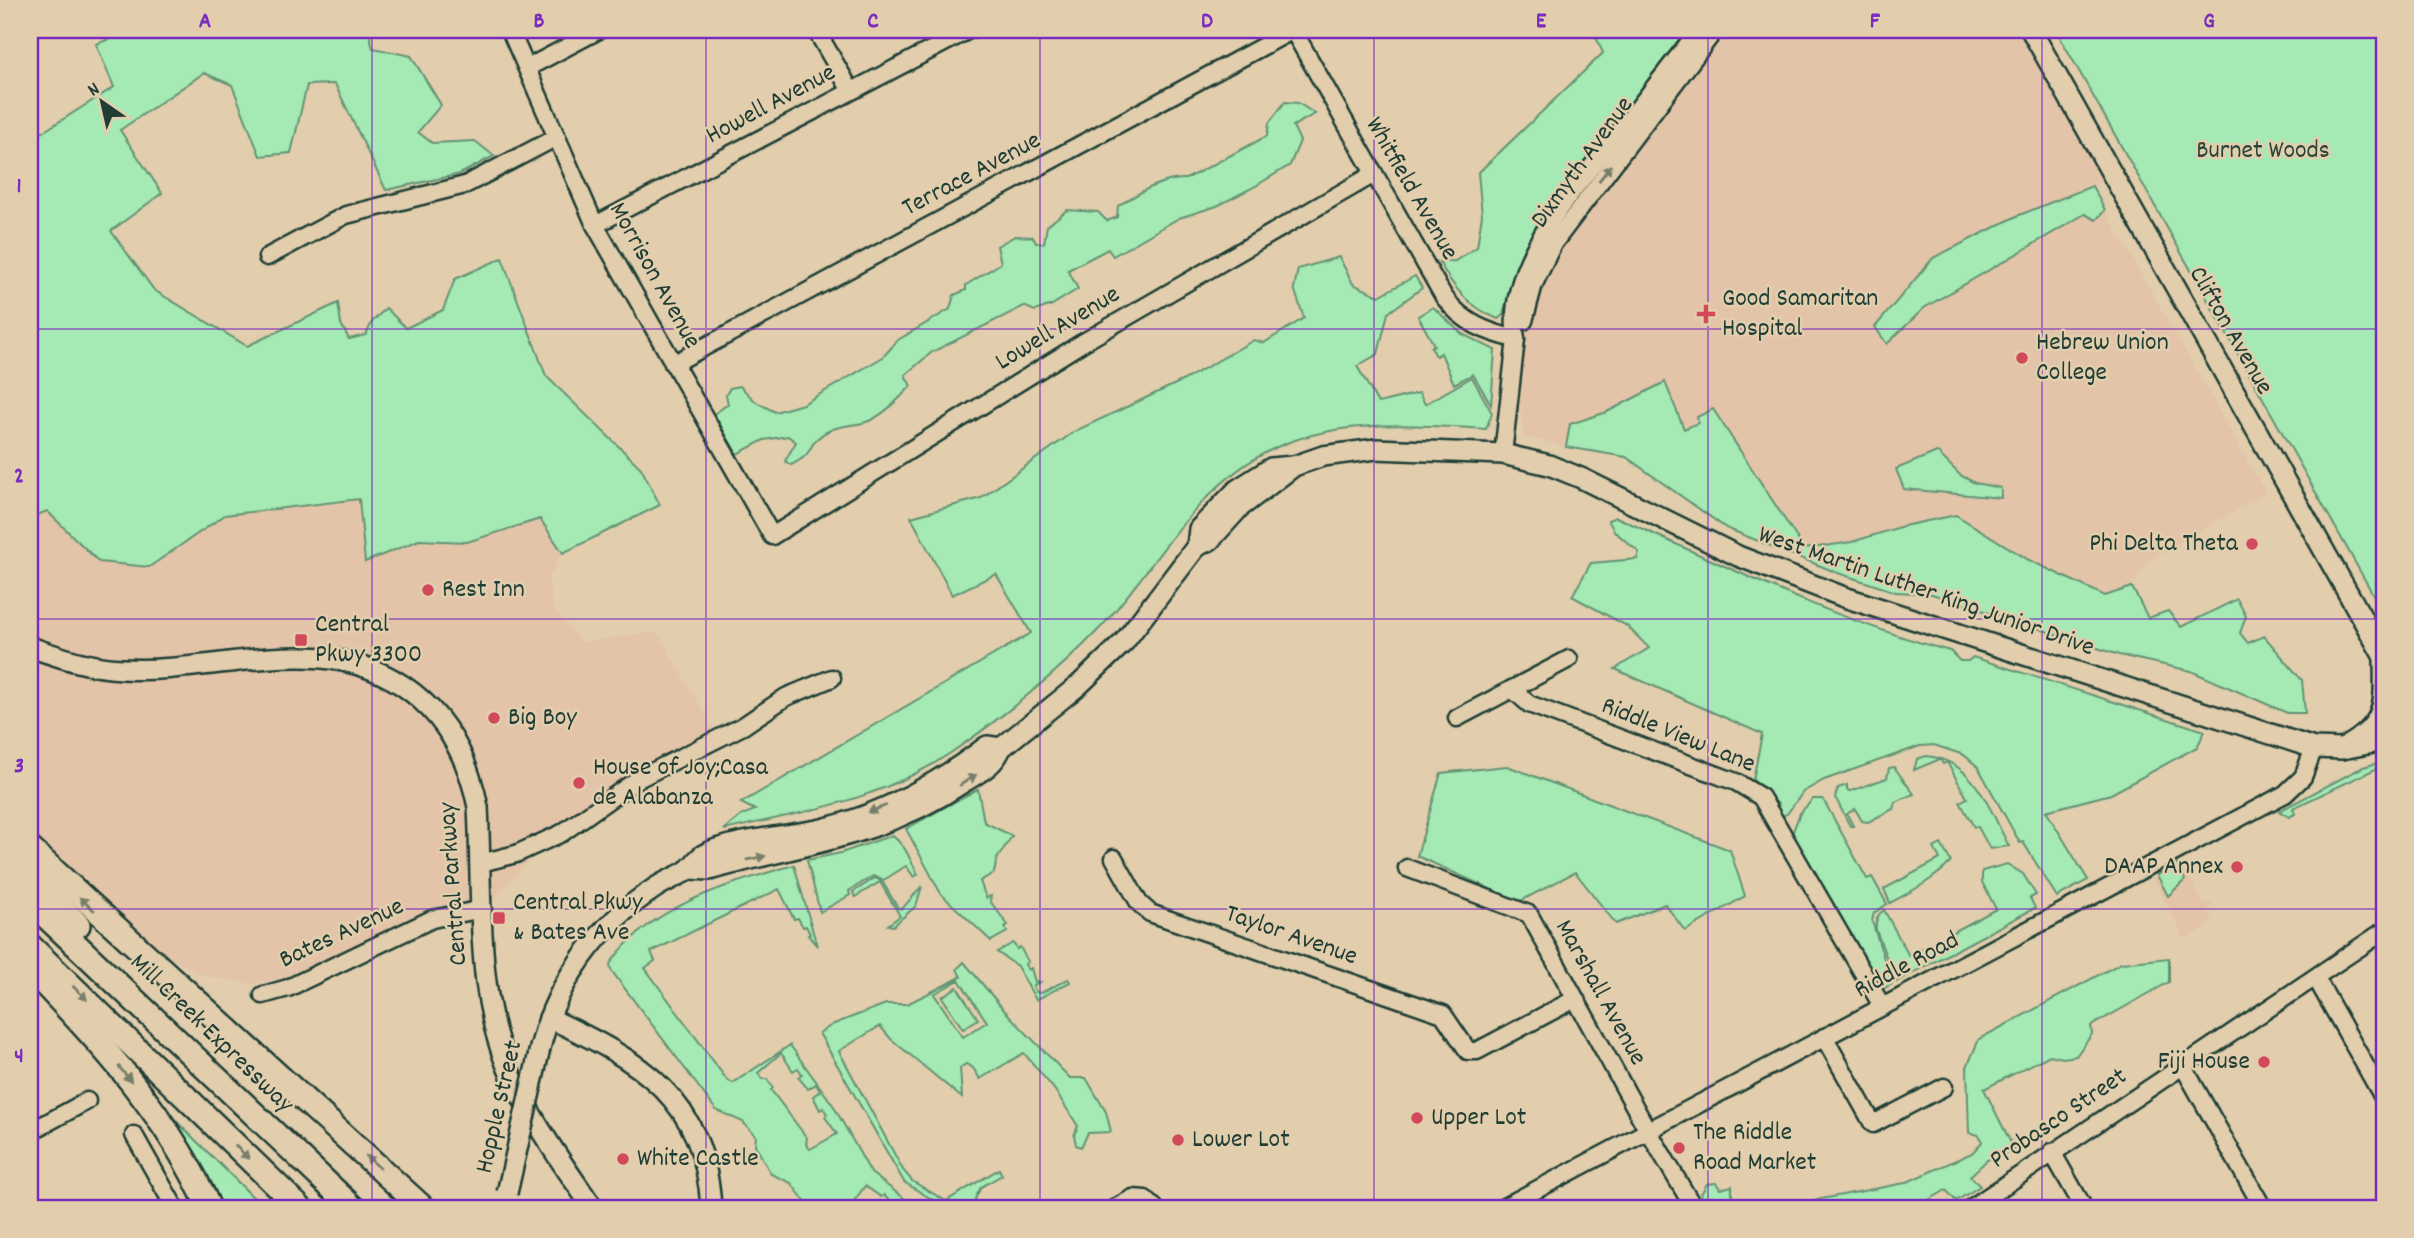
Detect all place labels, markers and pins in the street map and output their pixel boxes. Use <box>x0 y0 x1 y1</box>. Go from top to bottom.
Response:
place label: Good Samaritan Hospital <box>1722 281 1878 348</box>
marker: Good Samaritan Hospital <box>1696 304 1716 324</box>
place label: Hebrew Union College <box>2036 325 2169 392</box>
marker: Hebrew Union College <box>2014 350 2030 366</box>
place label: Phi Delta Theta <box>2089 526 2239 563</box>
marker: Phi Delta Theta <box>2244 536 2260 552</box>
place label: Rest Inn <box>442 572 525 609</box>
marker: Rest Inn <box>420 582 436 598</box>
place label: Central Pkwy 3300 <box>315 607 422 674</box>
marker: Central Pkwy 3300 <box>293 632 309 648</box>
place label: Big Boy <box>508 700 577 737</box>
marker: Big Boy <box>486 710 502 726</box>
place label: House of Joy;Casa de Alabanza <box>593 750 769 817</box>
marker: House of Joy;Casa de Alabanza <box>571 775 587 791</box>
place label: DAAP Annex <box>2104 849 2223 886</box>
marker: DAAP Annex <box>2229 859 2245 875</box>
place label: Central Pkwy & Bates Ave <box>513 885 643 952</box>
marker: Central Pkwy & Bates Ave <box>491 910 507 926</box>
place label: Fiji House <box>2158 1044 2250 1081</box>
marker: Fiji House <box>2256 1054 2272 1070</box>
place label: Upper Lot <box>1431 1100 1527 1137</box>
marker: Upper Lot <box>1409 1110 1425 1126</box>
place label: The Riddle Road Market <box>1693 1115 1817 1182</box>
place label: Lower Lot <box>1192 1122 1290 1159</box>
marker: Lower Lot <box>1170 1132 1186 1148</box>
marker: The Riddle Road Market <box>1671 1140 1687 1156</box>
place label: White Castle <box>637 1141 759 1178</box>
marker: White Castle <box>615 1151 631 1167</box>

